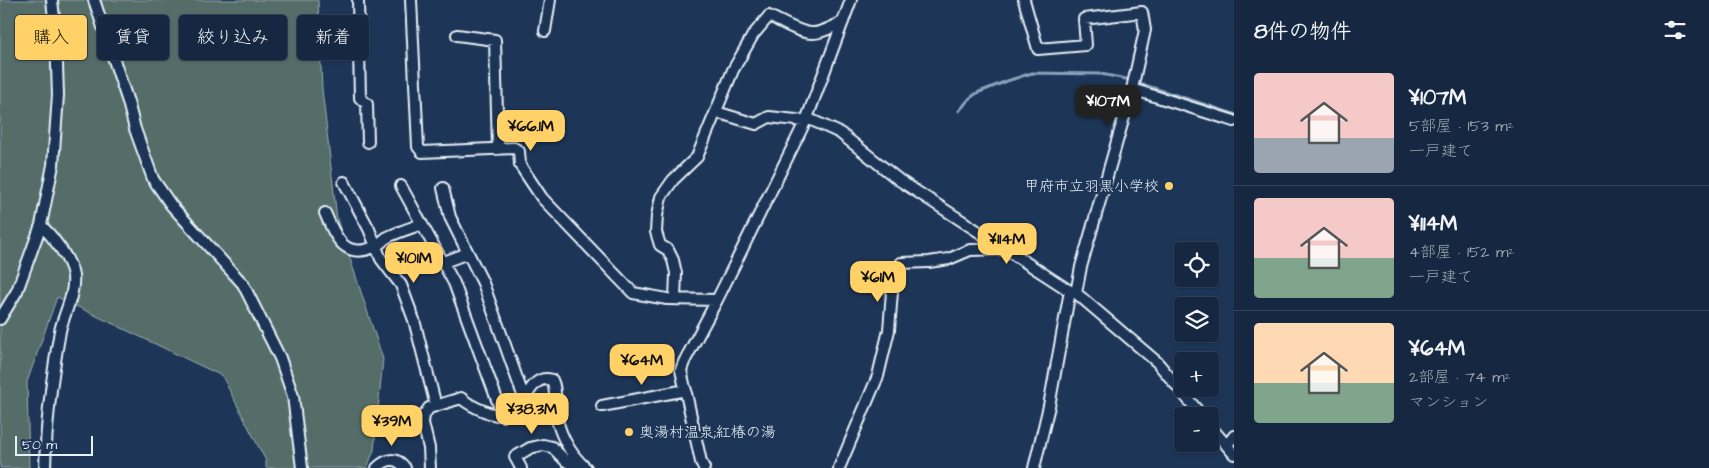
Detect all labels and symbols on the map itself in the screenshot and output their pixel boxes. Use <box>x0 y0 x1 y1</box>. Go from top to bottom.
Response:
pin: ¥107M <box>1073 84 1143 127</box>
pin: ¥66.1M <box>490 110 572 152</box>
place label: 甲府市立羽黒小学校 <box>1024 176 1159 197</box>
marker: 甲府市立羽黒小学校 <box>1163 180 1175 192</box>
pin: ¥114M <box>972 222 1042 265</box>
pin: ¥101M <box>379 242 449 284</box>
pin: ¥61M <box>848 260 908 303</box>
pin: ¥64M <box>612 344 672 386</box>
pin: ¥38.3M <box>491 392 573 435</box>
pin: ¥39M <box>362 404 422 447</box>
place label: 奥湯村温泉;紅椿の湯 <box>639 422 776 443</box>
marker: 奥湯村温泉;紅椿の湯 <box>623 426 635 438</box>
scale bar <box>15 433 92 456</box>

